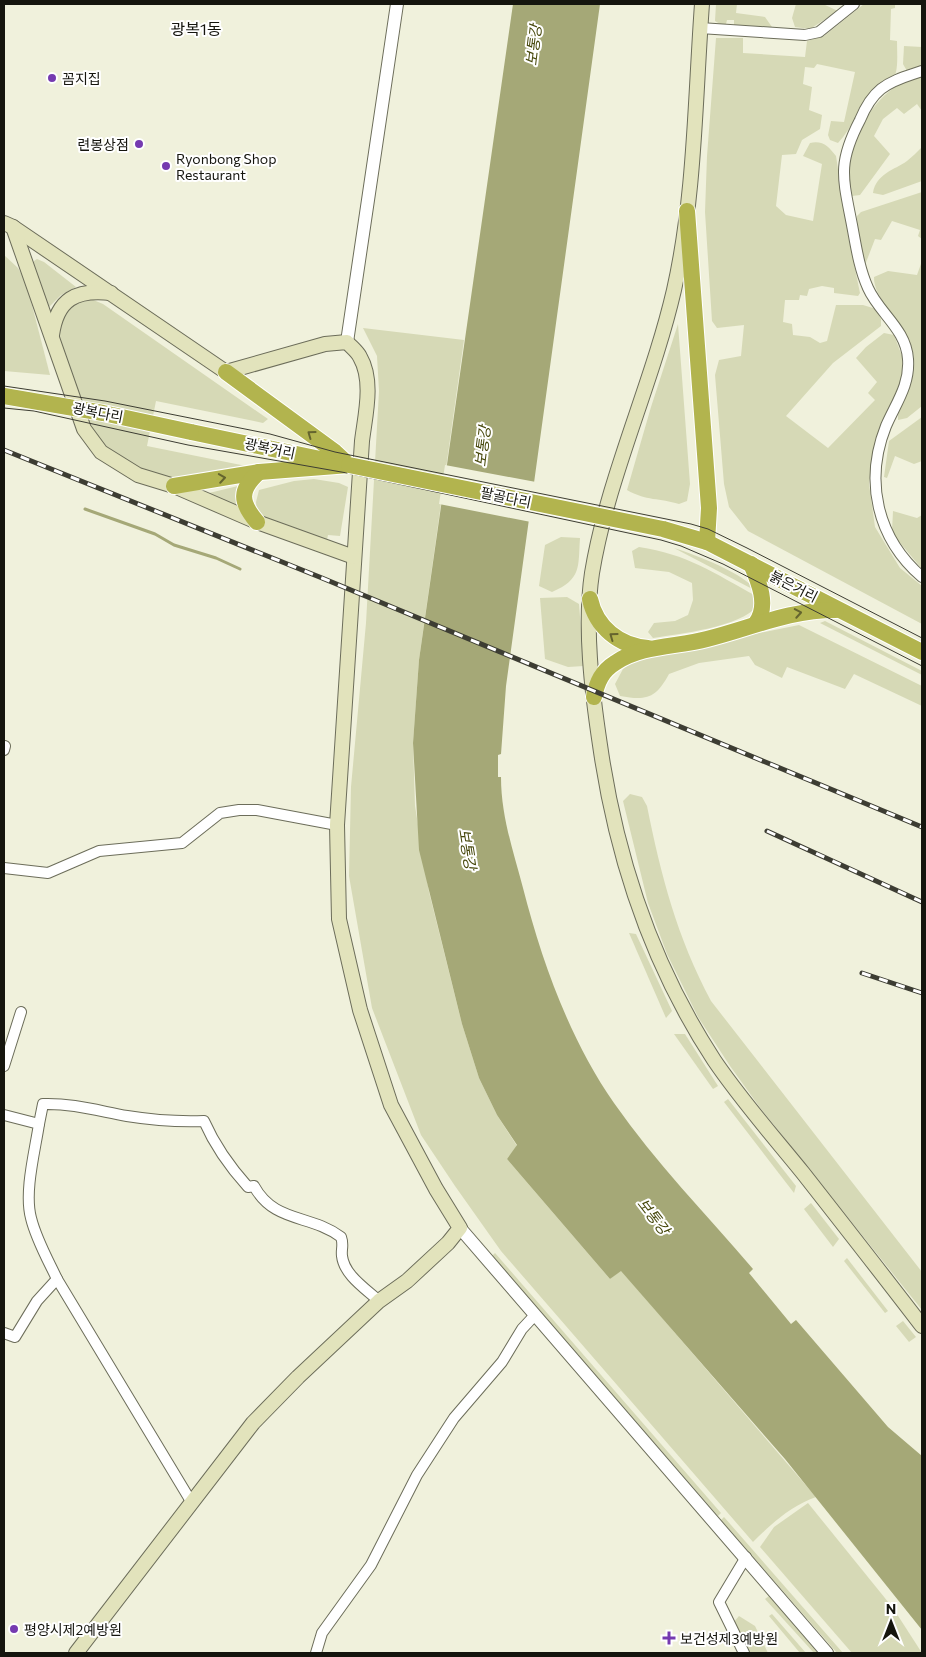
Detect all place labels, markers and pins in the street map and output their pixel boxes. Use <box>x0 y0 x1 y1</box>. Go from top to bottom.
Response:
place label: 꼼지집 <box>62 70 101 87</box>
marker: 꼼지집 <box>46 72 58 84</box>
place label: 련봉상점 <box>77 136 129 153</box>
marker: 련봉상점 <box>133 138 145 150</box>
place label: Ryonbong Shop Restaurant <box>176 150 276 183</box>
marker: Ryonbong Shop Restaurant <box>160 160 172 172</box>
place label: 평양시제2예방원 <box>24 1621 122 1638</box>
marker: 평양시제2예방원 <box>8 1623 20 1635</box>
place label: 보건성제3예방원 <box>680 1630 778 1647</box>
marker: 보건성제3예방원 <box>662 1631 676 1645</box>

